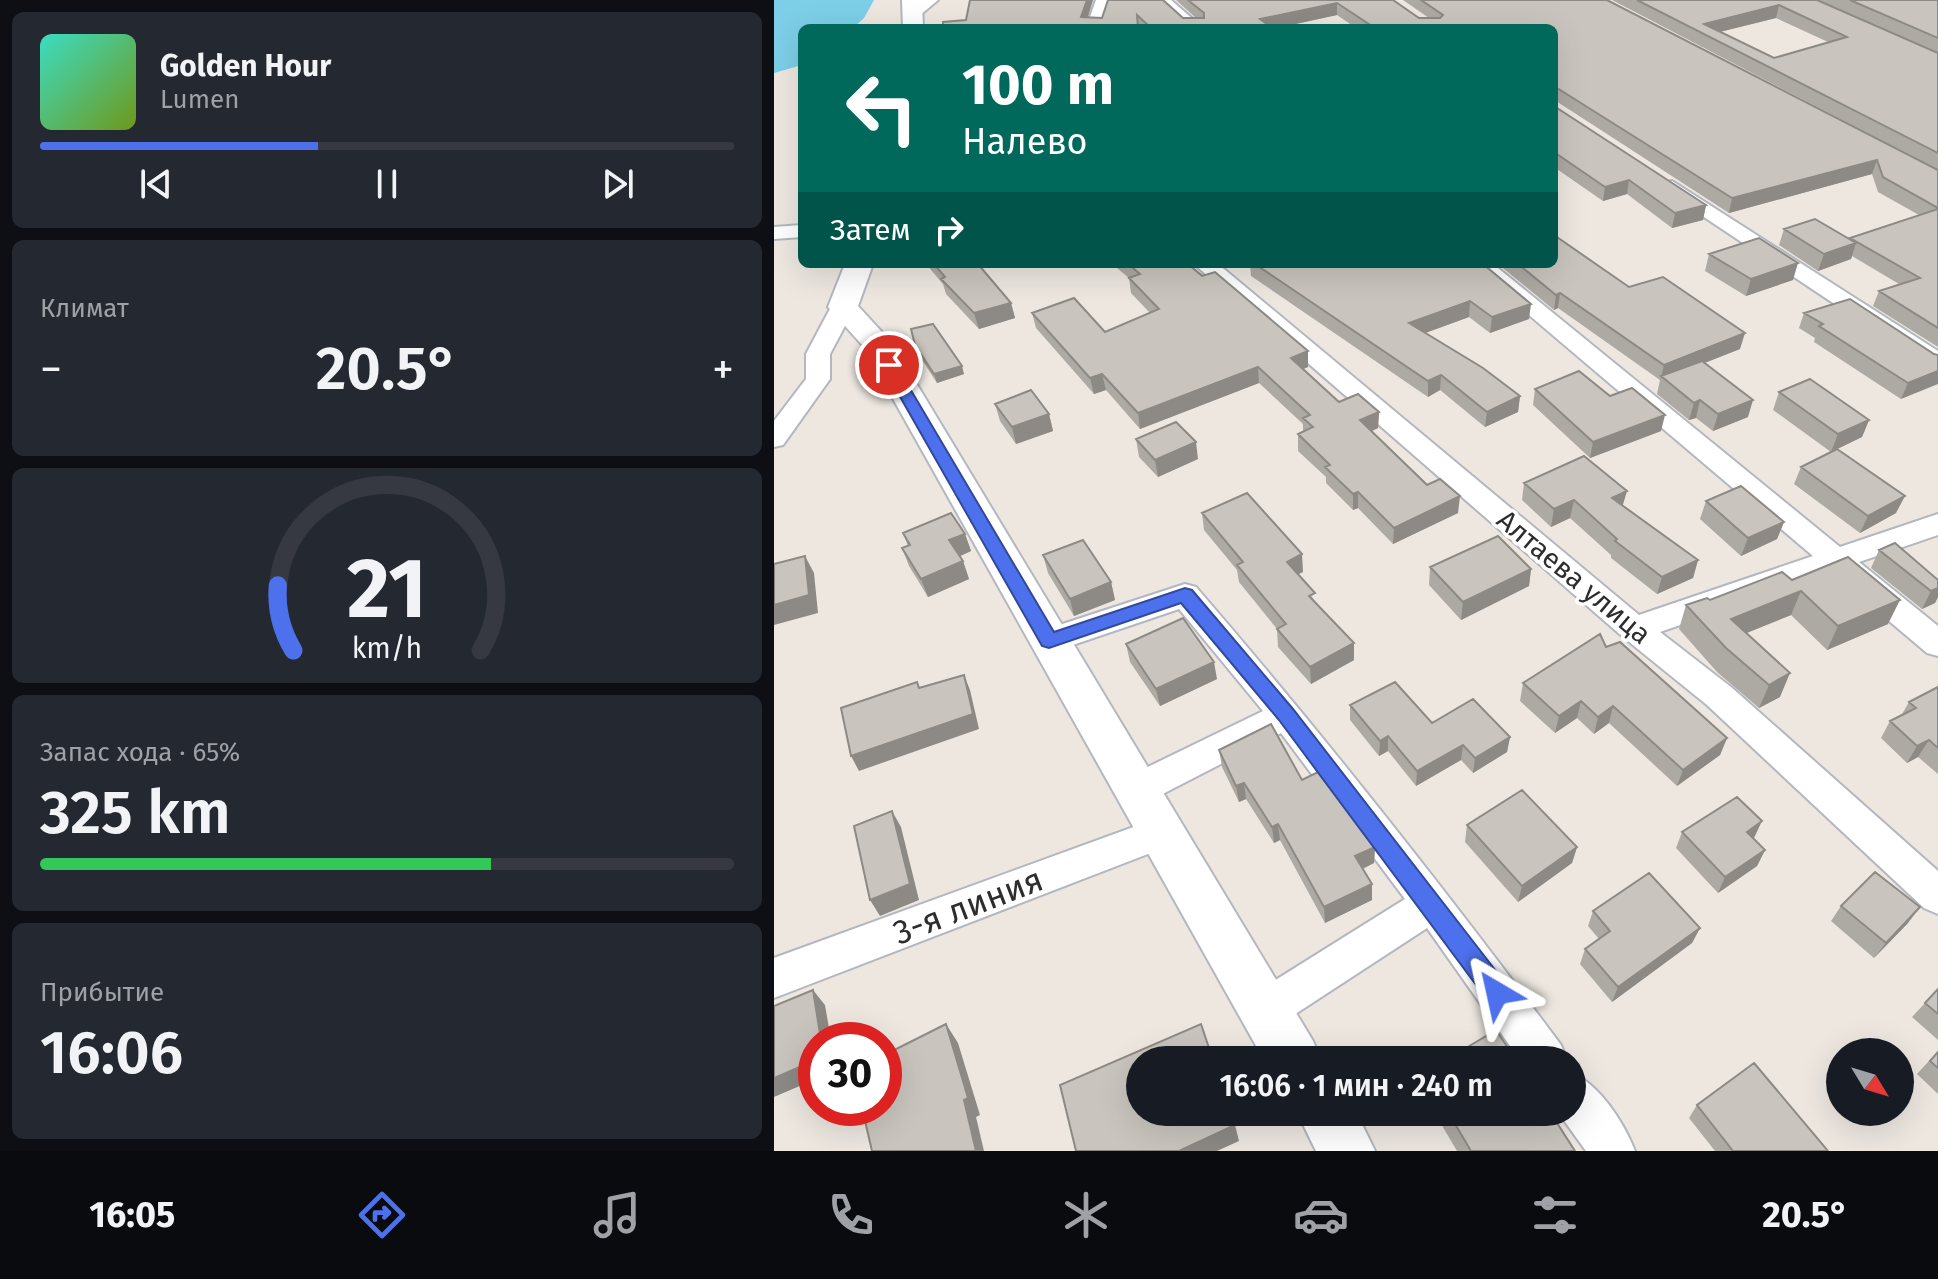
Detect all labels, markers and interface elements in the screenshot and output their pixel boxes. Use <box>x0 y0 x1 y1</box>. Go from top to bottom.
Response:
text: Golden Hour <box>160 48 331 84</box>
text: 100 m <box>962 52 1114 119</box>
icon: left <box>830 56 934 160</box>
text: Lumen <box>160 84 239 115</box>
text: Налево <box>962 120 1088 164</box>
icon: previous <box>134 162 178 206</box>
icon: pause <box>365 162 409 206</box>
icon: next <box>596 162 640 206</box>
icon: right <box>927 208 971 252</box>
text: Затем <box>830 212 911 248</box>
text: Климат <box>40 293 129 324</box>
pin <box>855 331 923 399</box>
text: 20.5° <box>316 333 458 405</box>
text: − <box>40 343 62 396</box>
text: + <box>712 343 734 396</box>
icon: arrive <box>867 343 911 387</box>
street label: Алтаева улица <box>1490 503 1658 651</box>
text: 21 <box>347 539 427 639</box>
text: km/h <box>352 632 422 667</box>
text: Запас хода · 65% <box>40 737 240 768</box>
text: 325 km <box>40 777 231 849</box>
street label: 3-я линия <box>887 859 1049 953</box>
position arrow <box>1455 951 1539 1035</box>
text: Прибытие <box>40 977 164 1008</box>
text: 16:06 <box>40 1017 183 1089</box>
speed limit sign: 30 <box>798 1022 902 1126</box>
north arrow <box>1826 1038 1914 1126</box>
map controls <box>1826 1038 1914 1126</box>
text: 16:06 · 1 мин · 240 m <box>1219 1068 1493 1104</box>
icon: directions <box>354 1187 410 1243</box>
icon: music <box>589 1187 645 1243</box>
icon: phone <box>823 1187 879 1243</box>
icon: climate <box>1058 1187 1114 1243</box>
icon: car <box>1293 1187 1349 1243</box>
icon: filters <box>1527 1187 1583 1243</box>
text: 16:05 <box>89 1193 175 1237</box>
text: 20.5° <box>1762 1193 1849 1237</box>

